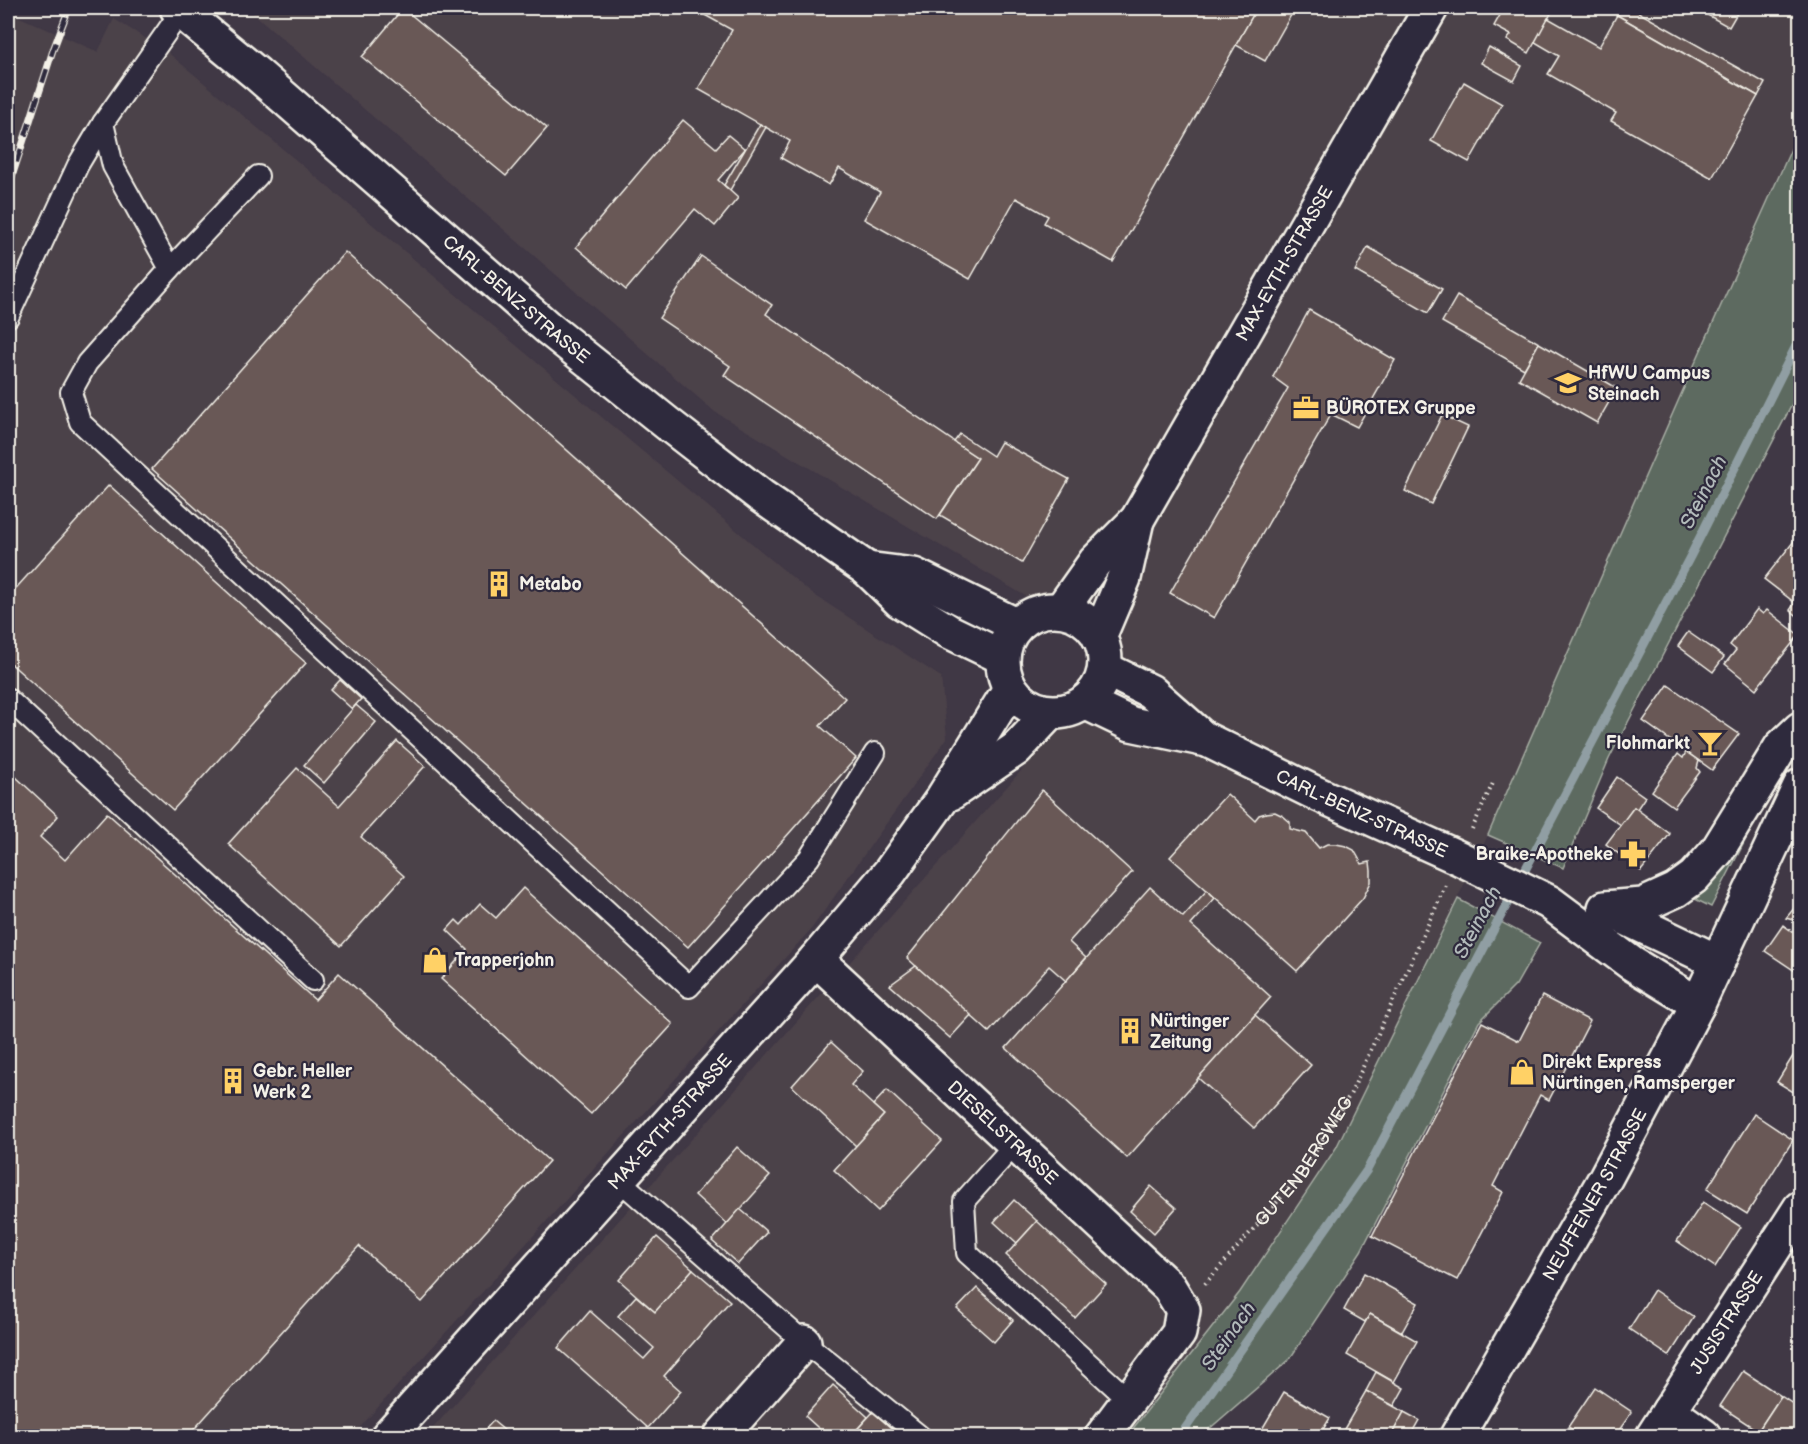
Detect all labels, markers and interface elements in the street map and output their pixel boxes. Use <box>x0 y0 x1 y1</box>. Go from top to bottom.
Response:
street label: MAX-EYTH-STRASSE <box>1232 182 1338 345</box>
street label: CARL-BENZ-STRASSE <box>438 231 594 368</box>
place label: HfWU Campus Steinach <box>1588 363 1710 405</box>
school or university icon: HfWU Campus Steinach <box>1553 368 1583 398</box>
office icon: BÜROTEX Gruppe <box>1291 393 1321 423</box>
place label: BÜROTEX Gruppe <box>1326 397 1476 419</box>
water label: Steinach <box>1675 452 1732 533</box>
building icon: Metabo <box>484 569 514 599</box>
place label: Metabo <box>519 574 582 595</box>
bar icon: Flohmarkt <box>1695 728 1725 758</box>
place label: Flohmarkt <box>1606 733 1690 754</box>
street label: CARL-BENZ-STRASSE <box>1272 765 1451 862</box>
pharmacy icon: Braike-Apotheke <box>1618 839 1648 869</box>
place label: Braike-Apotheke <box>1475 844 1613 865</box>
water label: Steinach <box>1449 882 1507 963</box>
shop icon: Trapperjohn <box>420 945 450 975</box>
place label: Trapperjohn <box>455 950 554 971</box>
place label: Nürtinger Zeitung <box>1150 1011 1230 1053</box>
building icon: Nürtinger Zeitung <box>1115 1016 1145 1046</box>
street label: MAX-EYTH-STRASSE <box>604 1050 737 1194</box>
place label: Direkt Express Nürtingen, Ramsperger <box>1542 1052 1736 1094</box>
shop icon: Direkt Express Nürtingen, Ramsperger <box>1507 1057 1537 1087</box>
place label: Gebr. Heller Werk 2 <box>253 1061 353 1103</box>
building icon: Gebr. Heller Werk 2 <box>218 1066 248 1096</box>
street label: DIESELSTRASSE <box>943 1077 1062 1189</box>
street label: GUTENBERGWEG <box>1251 1093 1357 1231</box>
street label: NEUFFENER STRASSE <box>1539 1105 1651 1284</box>
street label: JUSISTRASSE <box>1686 1267 1768 1378</box>
water label: Steinach <box>1196 1297 1261 1376</box>

